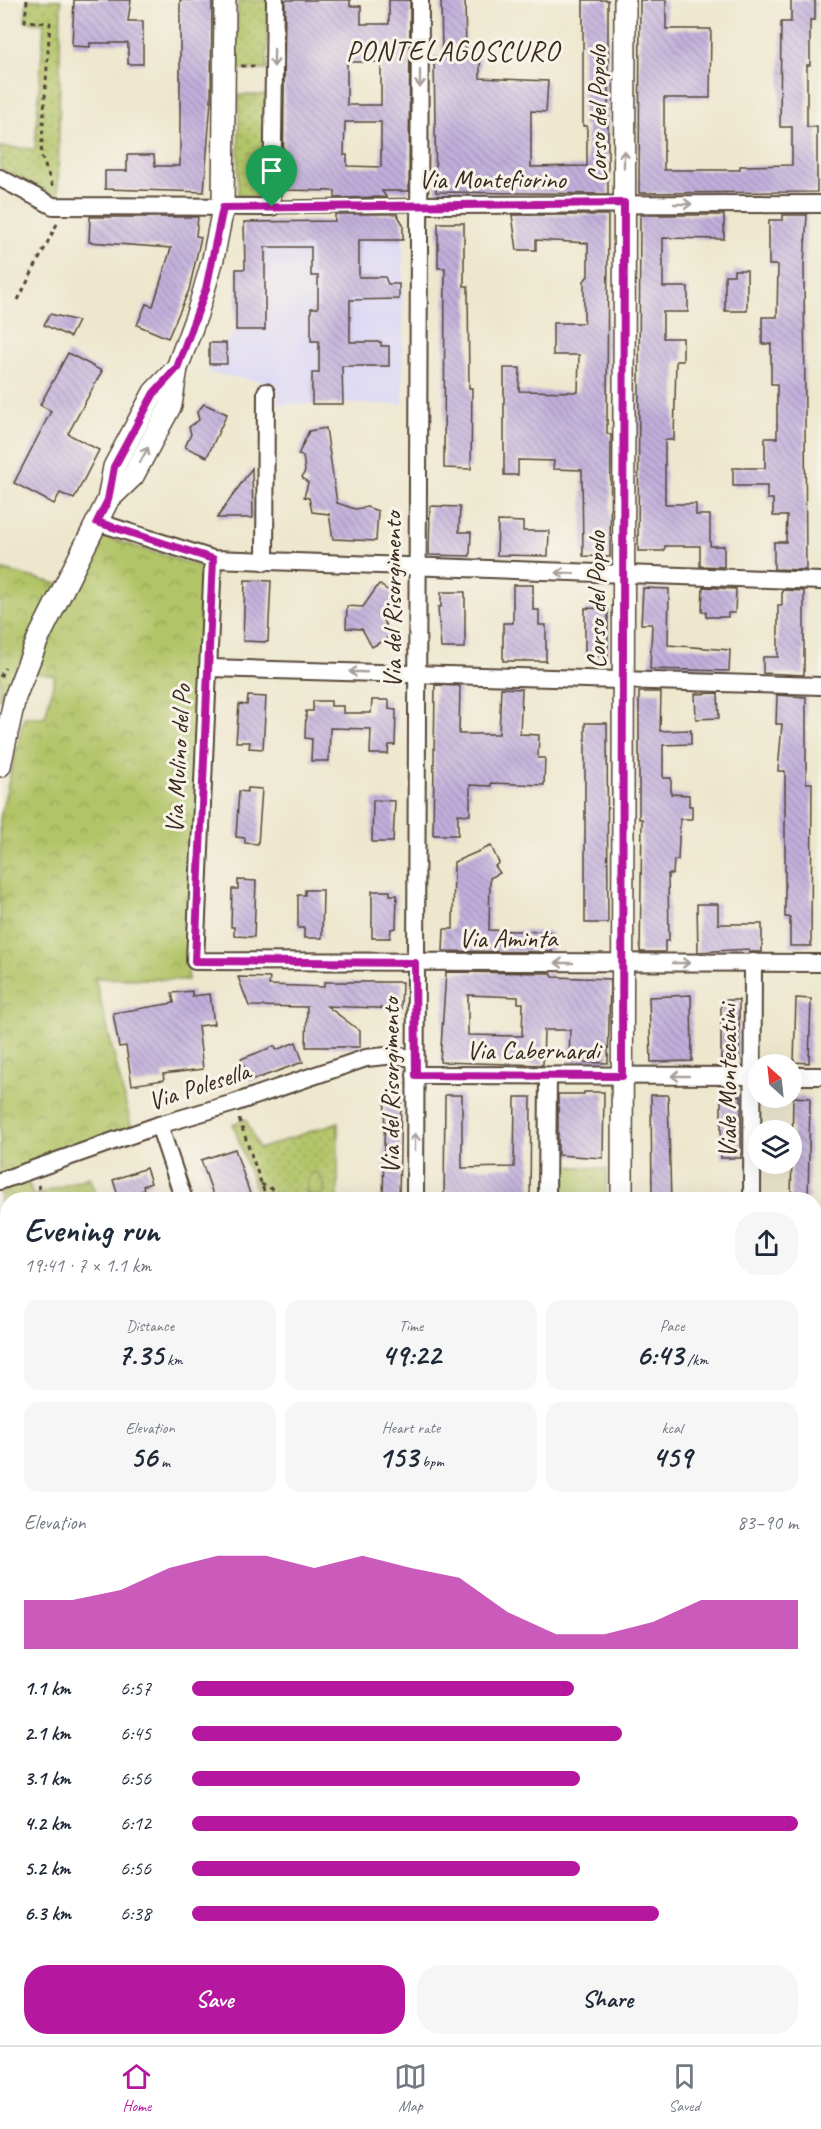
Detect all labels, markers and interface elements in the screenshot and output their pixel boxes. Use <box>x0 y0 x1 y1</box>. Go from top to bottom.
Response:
district label: PONTELAGOSCURO <box>346 33 562 68</box>
street label: Corso del Popolo <box>581 43 614 183</box>
one-way arrow <box>268 48 280 68</box>
one-way arrow <box>414 69 426 89</box>
pin <box>246 145 297 207</box>
one-way arrow <box>618 149 630 169</box>
icon: arrive <box>255 154 288 187</box>
street label: Via Montefiorino <box>418 163 567 196</box>
one-way arrow <box>672 198 692 210</box>
one-way arrow <box>138 447 150 464</box>
street label: Via del Risorgimento <box>376 509 409 688</box>
street label: Corso del Popolo <box>580 529 613 669</box>
one-way arrow <box>555 567 575 578</box>
one-way arrow <box>349 666 369 678</box>
street label: Via Mulino del Po <box>158 682 198 834</box>
street label: Via Aminta <box>459 922 559 955</box>
one-way arrow <box>554 957 574 969</box>
one-way arrow <box>670 957 690 969</box>
street label: Via del Risorgimento <box>374 995 407 1174</box>
street label: Viale Montecatini <box>711 1001 744 1158</box>
street label: Via Cabernardi <box>466 1034 603 1067</box>
street label: Via Polesella <box>144 1053 256 1118</box>
north arrow <box>748 1054 802 1108</box>
map controls <box>748 1054 802 1174</box>
one-way arrow <box>670 1070 690 1082</box>
button: layers <box>748 1120 802 1174</box>
one-way arrow <box>409 1132 421 1152</box>
text: Evening run <box>24 1209 159 1251</box>
button: share <box>735 1212 798 1275</box>
text: 19:41 · 7 × 1.1 km <box>24 1253 151 1278</box>
text: Distance <box>126 1316 174 1336</box>
text: Time <box>399 1316 423 1336</box>
text: Pace <box>660 1316 684 1336</box>
text: 7.35 <box>117 1336 163 1374</box>
text: 49:22 <box>381 1336 441 1374</box>
text: 6:43 <box>636 1336 683 1374</box>
text: km <box>163 1350 183 1370</box>
text: /km <box>683 1350 708 1370</box>
text: Elevation <box>125 1418 175 1438</box>
text: Heart rate <box>382 1418 440 1438</box>
text: kcal <box>661 1418 683 1438</box>
text: 56 <box>130 1438 157 1476</box>
text: 153 <box>378 1438 418 1476</box>
text: 459 <box>652 1438 692 1476</box>
text: m <box>157 1452 170 1472</box>
text: bpm <box>418 1452 444 1472</box>
text: Elevation <box>24 1510 86 1535</box>
text: 83–90 m <box>737 1510 798 1535</box>
text: 1.1 km <box>24 1676 71 1701</box>
text: 6:57 <box>120 1676 151 1701</box>
text: 2.1 km <box>24 1721 71 1746</box>
text: 6:45 <box>120 1721 151 1746</box>
text: 3.1 km <box>24 1766 71 1791</box>
text: 6:56 <box>120 1766 151 1791</box>
text: 4.2 km <box>24 1811 71 1836</box>
text: 6:12 <box>120 1811 151 1836</box>
text: 5.2 km <box>24 1856 70 1881</box>
text: 6:56 <box>120 1856 151 1881</box>
text: 6.3 km <box>24 1901 71 1926</box>
text: 6:38 <box>120 1901 151 1926</box>
button: Save <box>24 1965 405 2034</box>
button: Share <box>417 1965 798 2034</box>
tab: Home <box>120 2060 153 2116</box>
tab: Map <box>394 2060 427 2116</box>
tab: Saved <box>668 2060 701 2116</box>

